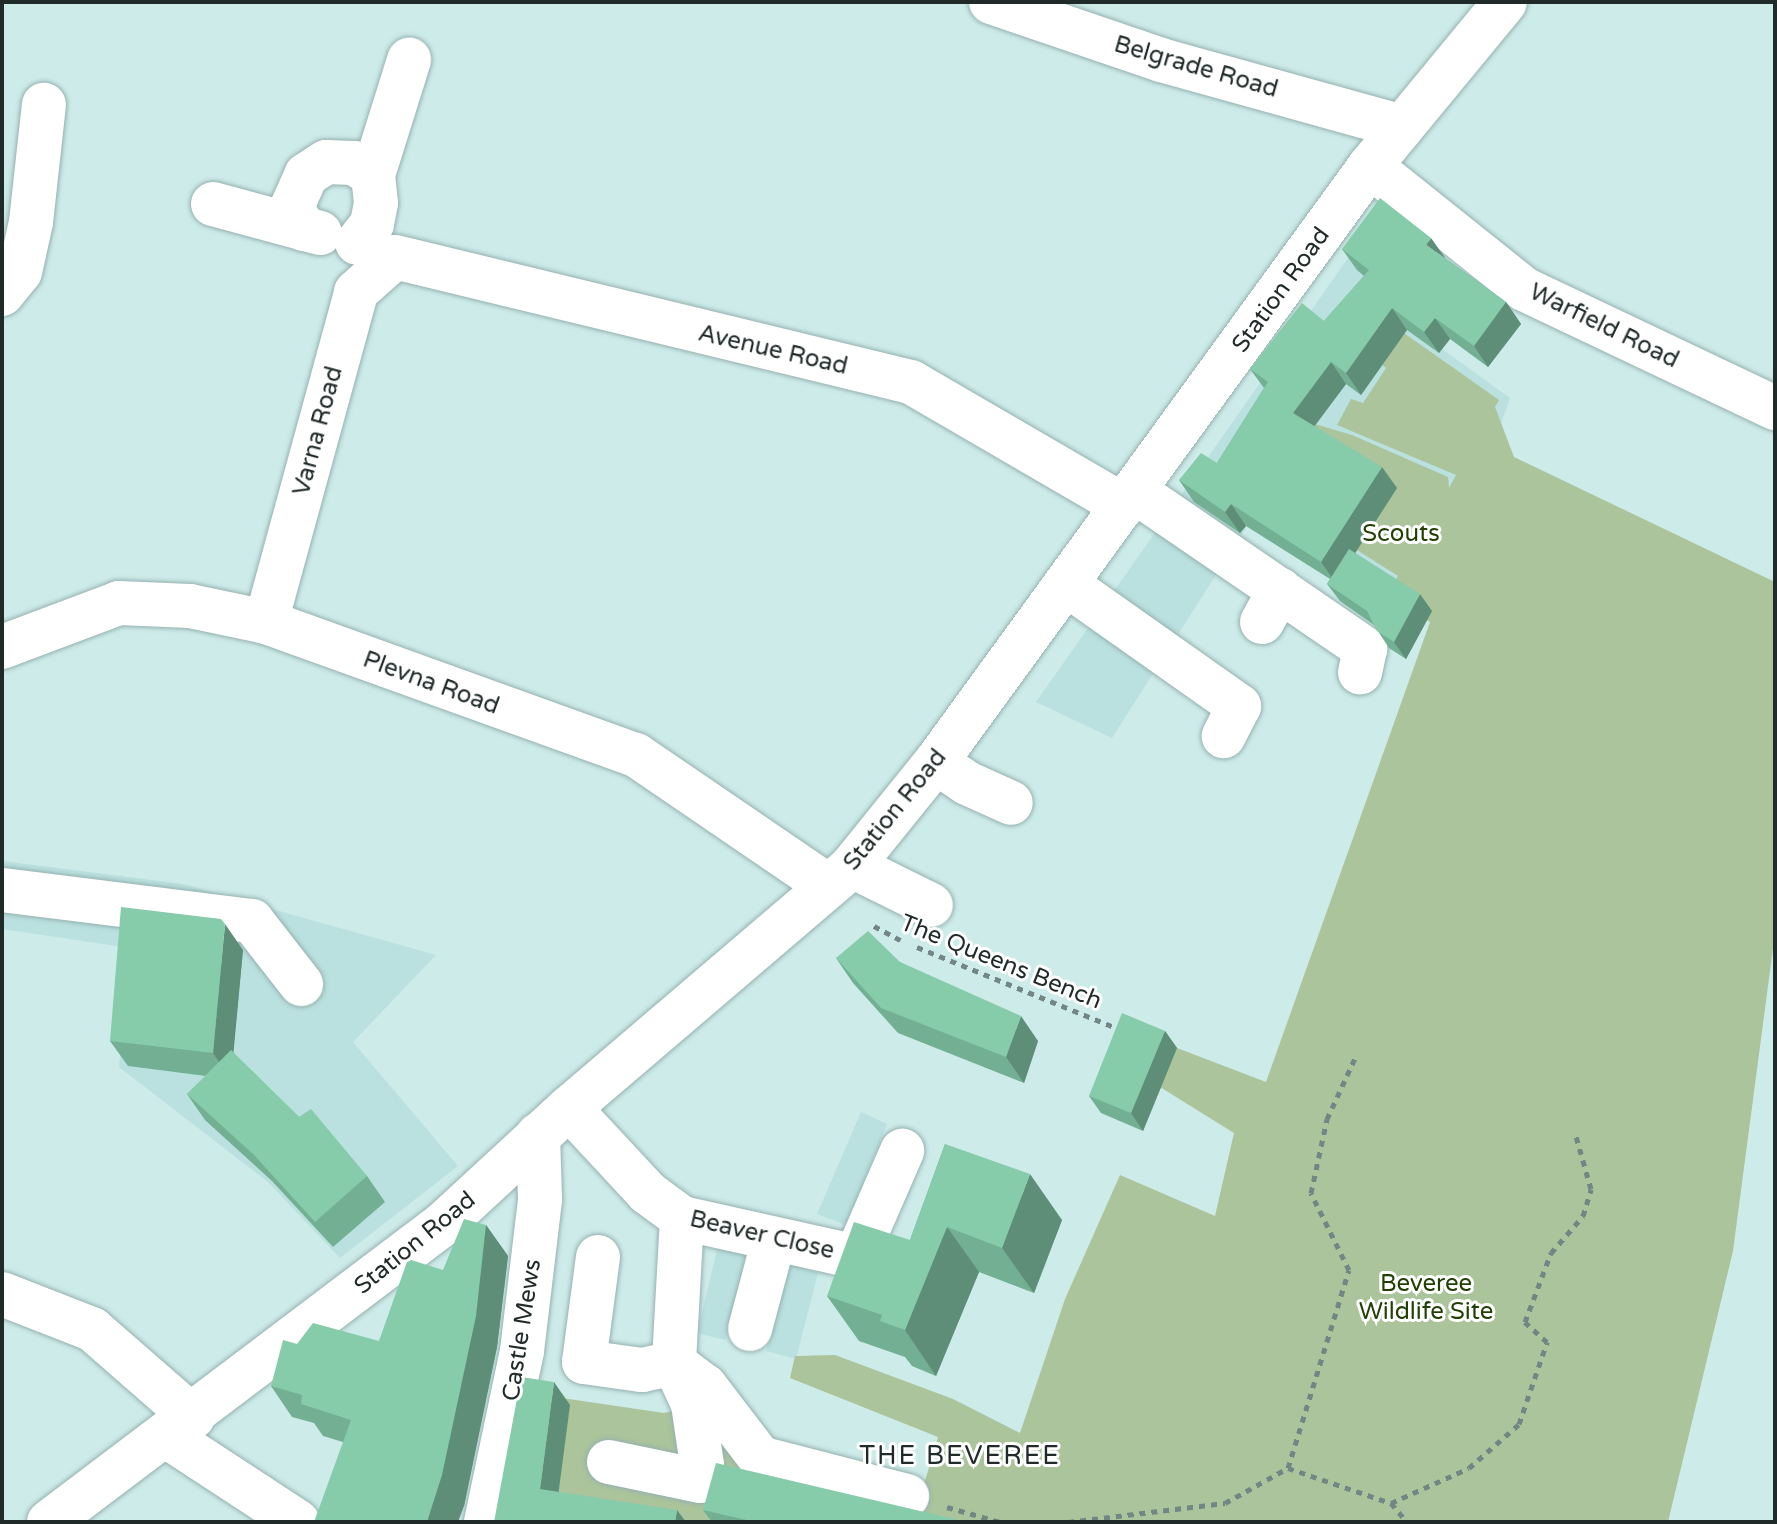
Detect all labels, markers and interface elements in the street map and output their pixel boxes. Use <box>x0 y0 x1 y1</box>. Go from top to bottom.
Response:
street label: Belgrade Road <box>1111 30 1281 104</box>
street label: Station Road <box>1226 222 1336 358</box>
street label: Warfield Road <box>1525 277 1683 375</box>
street label: Avenue Road <box>695 319 851 381</box>
street label: Varna Road <box>287 363 349 499</box>
park label: Scouts <box>1362 520 1440 548</box>
street label: Plevna Road <box>359 645 503 721</box>
street label: Station Road <box>837 744 953 876</box>
street label: The Queens Bench <box>896 908 1106 1016</box>
street label: Station Road <box>349 1185 481 1301</box>
street label: Beaver Close <box>687 1204 837 1266</box>
street label: Castle Mews <box>497 1257 547 1403</box>
park label: Beveree Wildlife Site <box>1359 1270 1493 1326</box>
district label: THE BEVEREE <box>859 1440 1061 1472</box>

